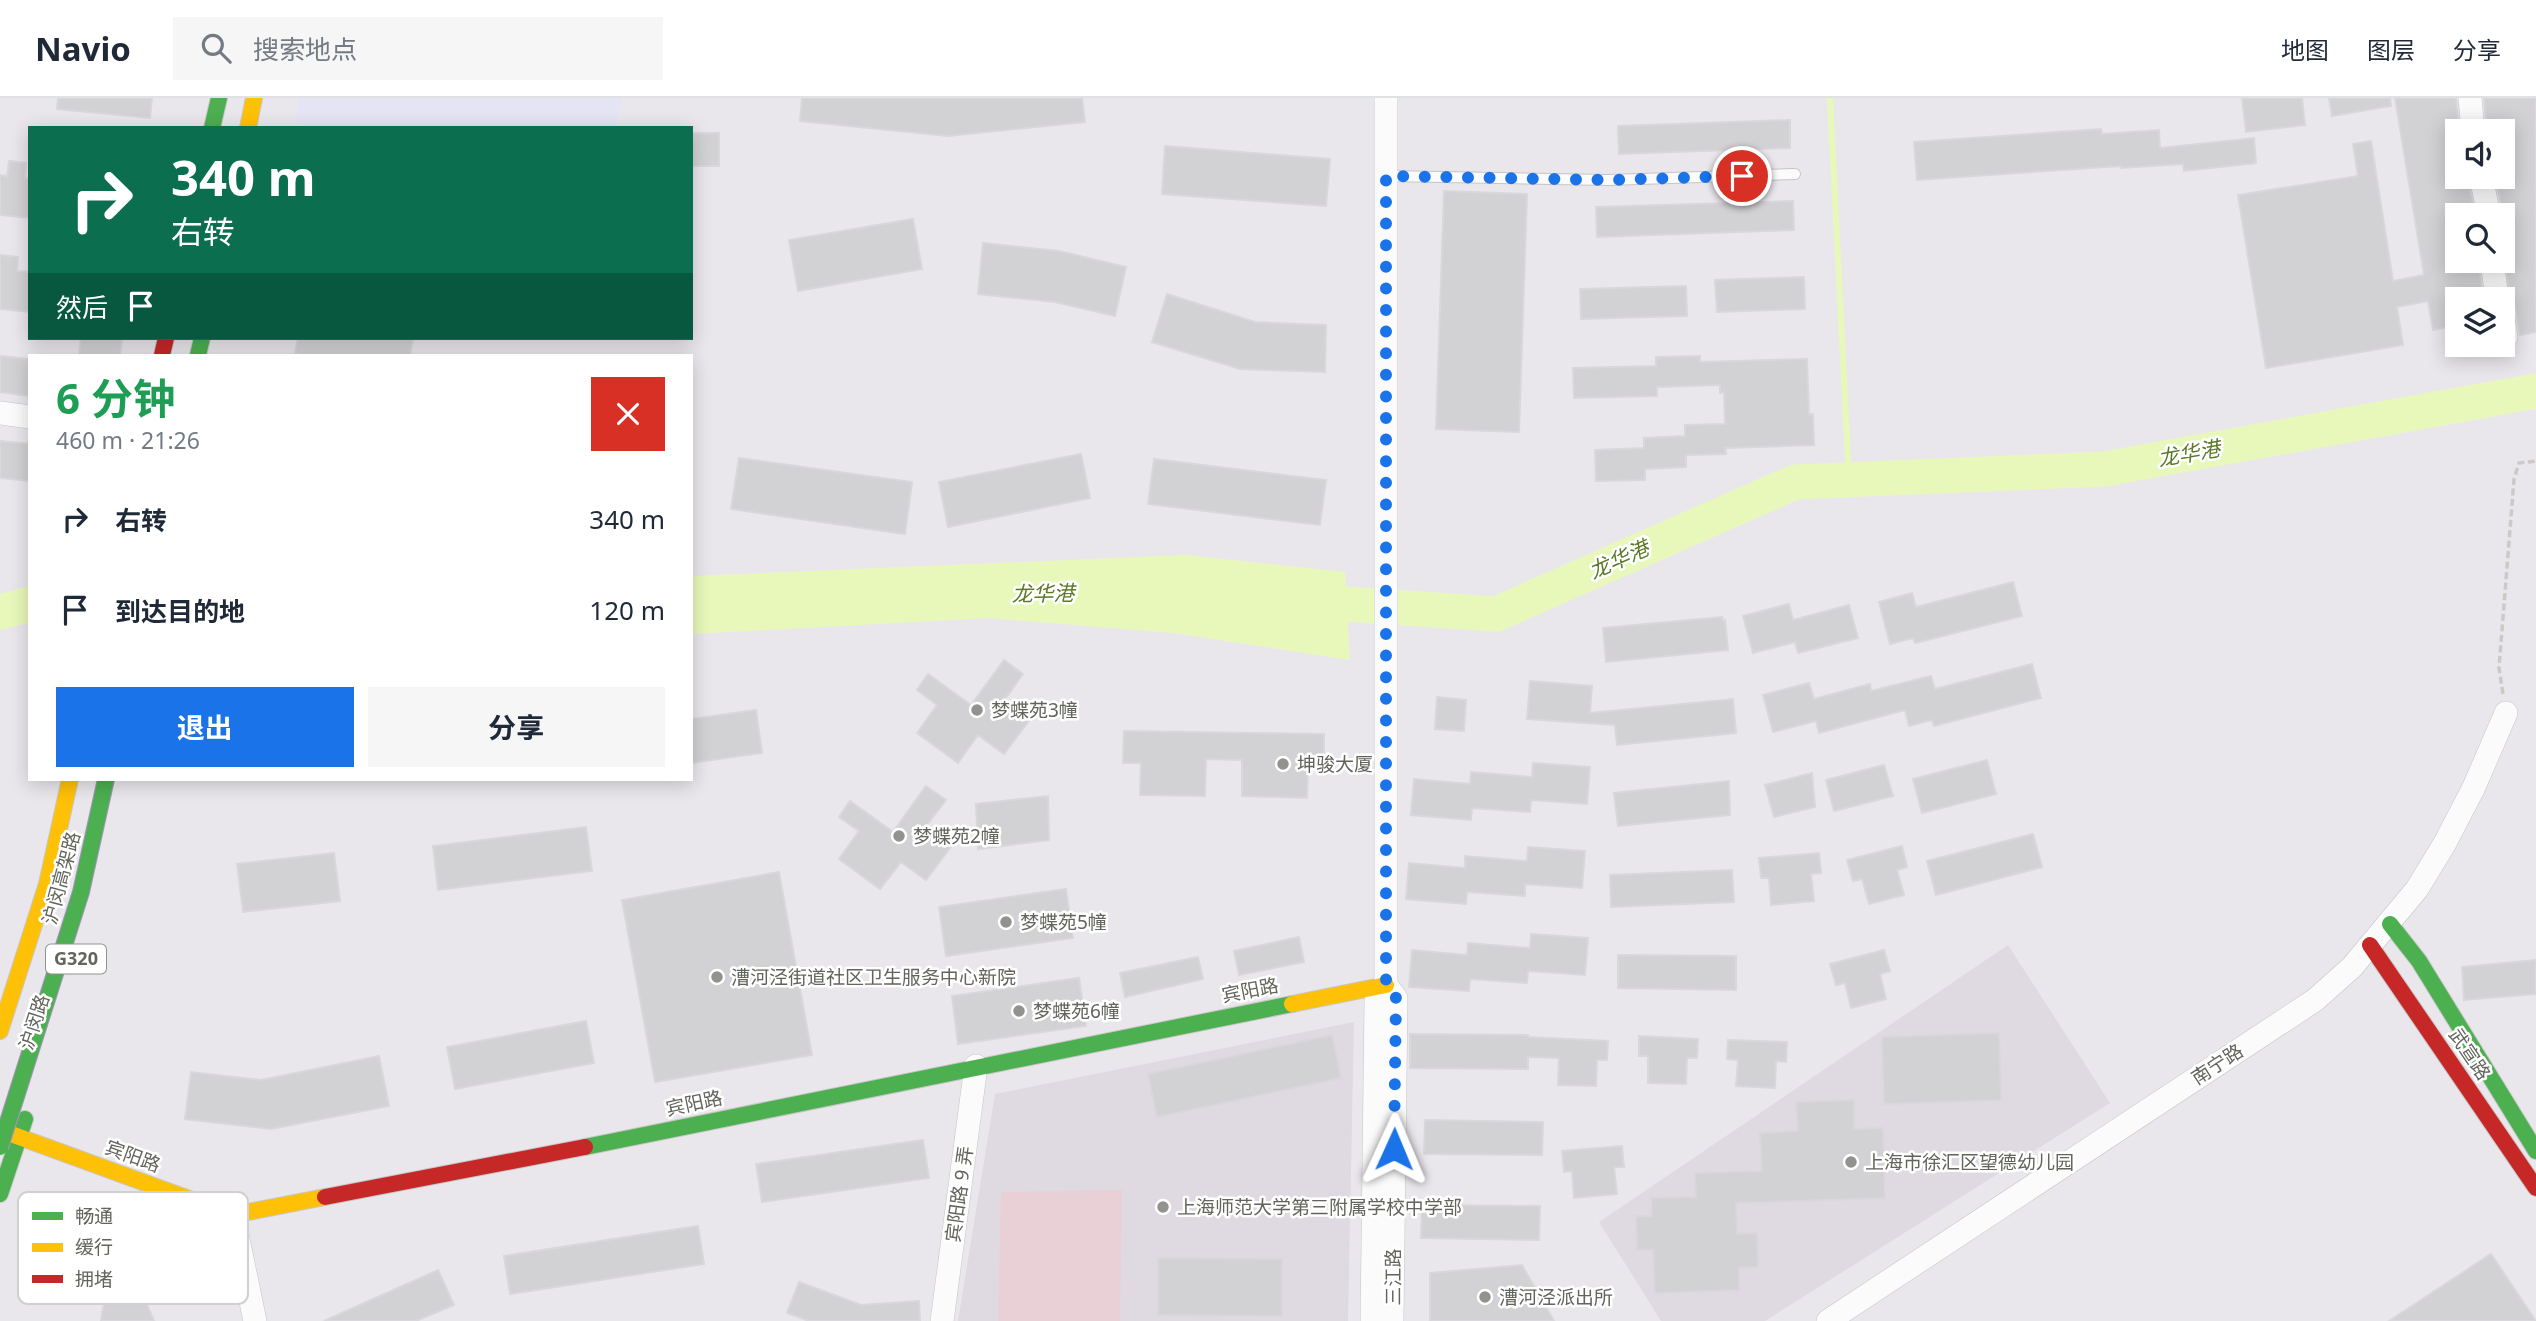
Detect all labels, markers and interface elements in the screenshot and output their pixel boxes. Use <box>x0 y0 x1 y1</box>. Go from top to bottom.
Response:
search box <box>173 17 663 80</box>
text: Navio <box>35 26 131 71</box>
icon: search <box>197 29 235 67</box>
text: 搜索地点 <box>253 31 357 67</box>
text: 地图 <box>2281 33 2329 66</box>
text: 图层 <box>2367 33 2415 66</box>
text: 分享 <box>2453 33 2501 66</box>
map controls <box>2445 119 2515 357</box>
button: sound <box>2445 119 2515 189</box>
text: 340 m <box>171 144 316 210</box>
pin <box>1712 146 1772 206</box>
icon: right <box>56 154 147 245</box>
icon: arrive <box>1723 157 1761 195</box>
button: search <box>2445 203 2515 273</box>
text: 右转 <box>171 210 235 253</box>
icon: arrive <box>122 287 160 325</box>
button: layers <box>2445 287 2515 357</box>
text: 然后 <box>56 289 108 325</box>
text: 6 分钟 <box>56 369 175 426</box>
button: close <box>591 377 665 451</box>
text: 460 m · 21:26 <box>56 424 200 456</box>
water label: 龙华港 <box>2155 433 2225 472</box>
icon: right <box>56 500 94 538</box>
text: 340 m <box>589 501 665 537</box>
text: 右转 <box>115 502 167 538</box>
water label: 龙华港 <box>1584 532 1656 585</box>
water label: 龙华港 <box>1011 578 1078 608</box>
icon: arrive <box>56 591 94 629</box>
text: 120 m <box>589 592 665 628</box>
text: 到达目的地 <box>115 593 245 629</box>
button: 退出 <box>56 687 354 767</box>
button: 分享 <box>368 687 665 767</box>
place label: 梦蝶苑3幢 <box>991 697 1078 723</box>
marker: 梦蝶苑3幢 <box>969 702 985 718</box>
place label: 坤骏大厦 <box>1297 751 1373 777</box>
marker: 坤骏大厦 <box>1275 756 1291 772</box>
place label: 梦蝶苑2幢 <box>913 823 1000 849</box>
marker: 梦蝶苑2幢 <box>891 828 907 844</box>
street label: 沪闵高架路 <box>36 829 86 927</box>
place label: 梦蝶苑5幢 <box>1020 909 1107 935</box>
marker: 梦蝶苑5幢 <box>998 914 1014 930</box>
road number: G320 <box>46 944 106 974</box>
place label: 漕河泾街道社区卫生服务中心新院 <box>731 964 1016 990</box>
marker: 漕河泾街道社区卫生服务中心新院 <box>709 969 725 985</box>
street label: 宾阳路 <box>1220 972 1280 1008</box>
street label: 沪闵路 <box>13 991 55 1053</box>
place label: 梦蝶苑6幢 <box>1033 998 1120 1024</box>
marker: 梦蝶苑6幢 <box>1011 1003 1027 1019</box>
street label: 武宣路 <box>2443 1023 2497 1085</box>
street label: 南宁路 <box>2186 1038 2248 1090</box>
street label: 宾阳路 <box>663 1084 725 1122</box>
position arrow <box>1357 1112 1431 1186</box>
street label: 宾阳路 <box>102 1134 164 1178</box>
street label: 宾阳路 9 弄 <box>939 1144 979 1244</box>
place label: 上海市徐汇区望德幼儿园 <box>1865 1149 2074 1175</box>
marker: 上海市徐汇区望德幼儿园 <box>1843 1154 1859 1170</box>
legend <box>18 1192 248 1304</box>
place label: 上海师范大学第三附属学校中学部 <box>1177 1194 1462 1220</box>
marker: 上海师范大学第三附属学校中学部 <box>1155 1199 1171 1215</box>
text: 畅通 <box>75 1203 113 1229</box>
text: 缓行 <box>75 1234 113 1260</box>
street label: 三江路 <box>1380 1248 1406 1306</box>
text: 拥堵 <box>75 1266 113 1292</box>
place label: 漕河泾派出所 <box>1499 1284 1613 1310</box>
marker: 漕河泾派出所 <box>1477 1289 1493 1305</box>

